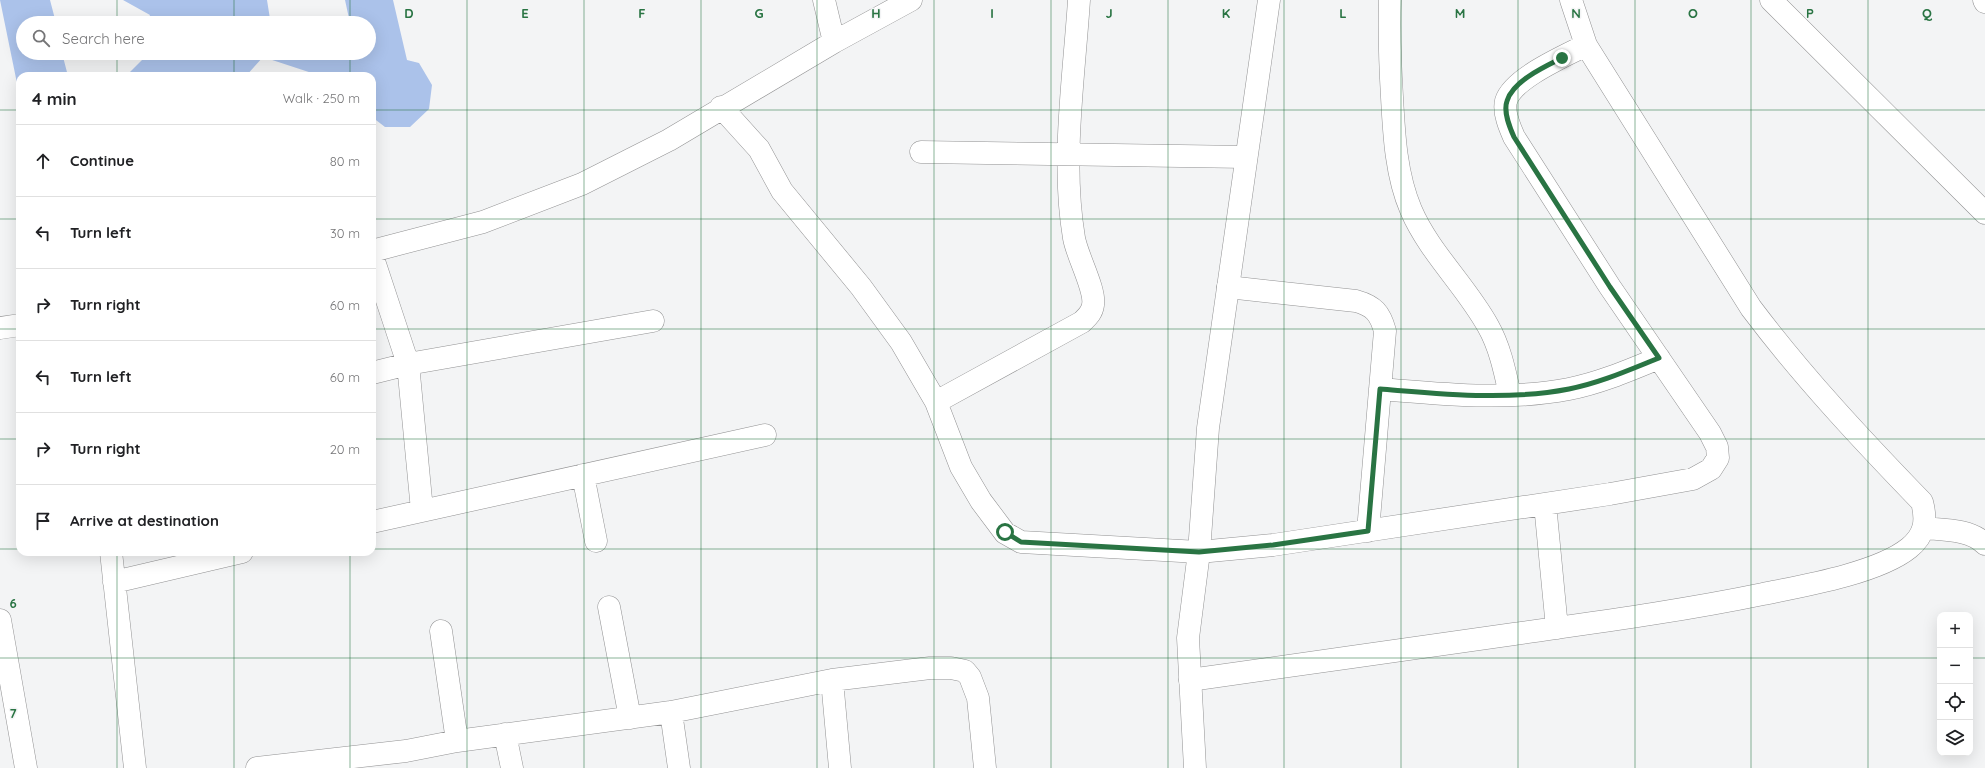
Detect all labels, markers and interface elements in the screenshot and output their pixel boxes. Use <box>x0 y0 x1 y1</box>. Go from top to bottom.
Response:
text: D <box>404 5 414 21</box>
text: E <box>521 5 529 21</box>
text: F <box>638 5 646 21</box>
text: G <box>754 5 764 21</box>
text: H <box>871 5 881 21</box>
text: I <box>990 5 994 21</box>
text: J <box>1105 5 1113 21</box>
text: K <box>1222 5 1231 21</box>
text: L <box>1339 5 1347 21</box>
text: M <box>1455 5 1465 21</box>
text: N <box>1571 5 1581 21</box>
text: O <box>1688 5 1698 21</box>
text: P <box>1806 5 1814 21</box>
text: Q <box>1922 5 1933 21</box>
search box <box>16 16 376 60</box>
icon: search <box>30 27 52 49</box>
text: Search here <box>62 29 145 48</box>
route end <box>1553 49 1571 67</box>
text: 4 min <box>32 88 77 109</box>
text: Walk · 250 m <box>283 90 360 106</box>
icon: ahead <box>32 150 54 172</box>
text: Continue <box>70 151 134 170</box>
text: 80 m <box>330 153 360 169</box>
icon: left <box>32 222 54 244</box>
text: Turn left <box>70 223 132 242</box>
text: 30 m <box>330 225 360 241</box>
icon: right <box>32 294 54 316</box>
text: Turn right <box>70 295 141 314</box>
text: 60 m <box>330 297 360 313</box>
icon: left <box>32 366 54 388</box>
text: Turn left <box>70 367 132 386</box>
text: 60 m <box>330 369 360 385</box>
icon: right <box>32 438 54 460</box>
text: Turn right <box>70 439 141 458</box>
text: 20 m <box>330 441 360 457</box>
icon: arrive <box>32 510 54 532</box>
text: Arrive at destination <box>70 511 219 530</box>
route start <box>996 523 1014 541</box>
text: 6 <box>9 595 17 611</box>
map controls <box>1937 612 1973 756</box>
button: + <box>1937 612 1973 648</box>
button: − <box>1937 648 1973 684</box>
button: locate <box>1937 684 1973 720</box>
text: 7 <box>9 705 17 721</box>
button: layers <box>1937 720 1973 756</box>

